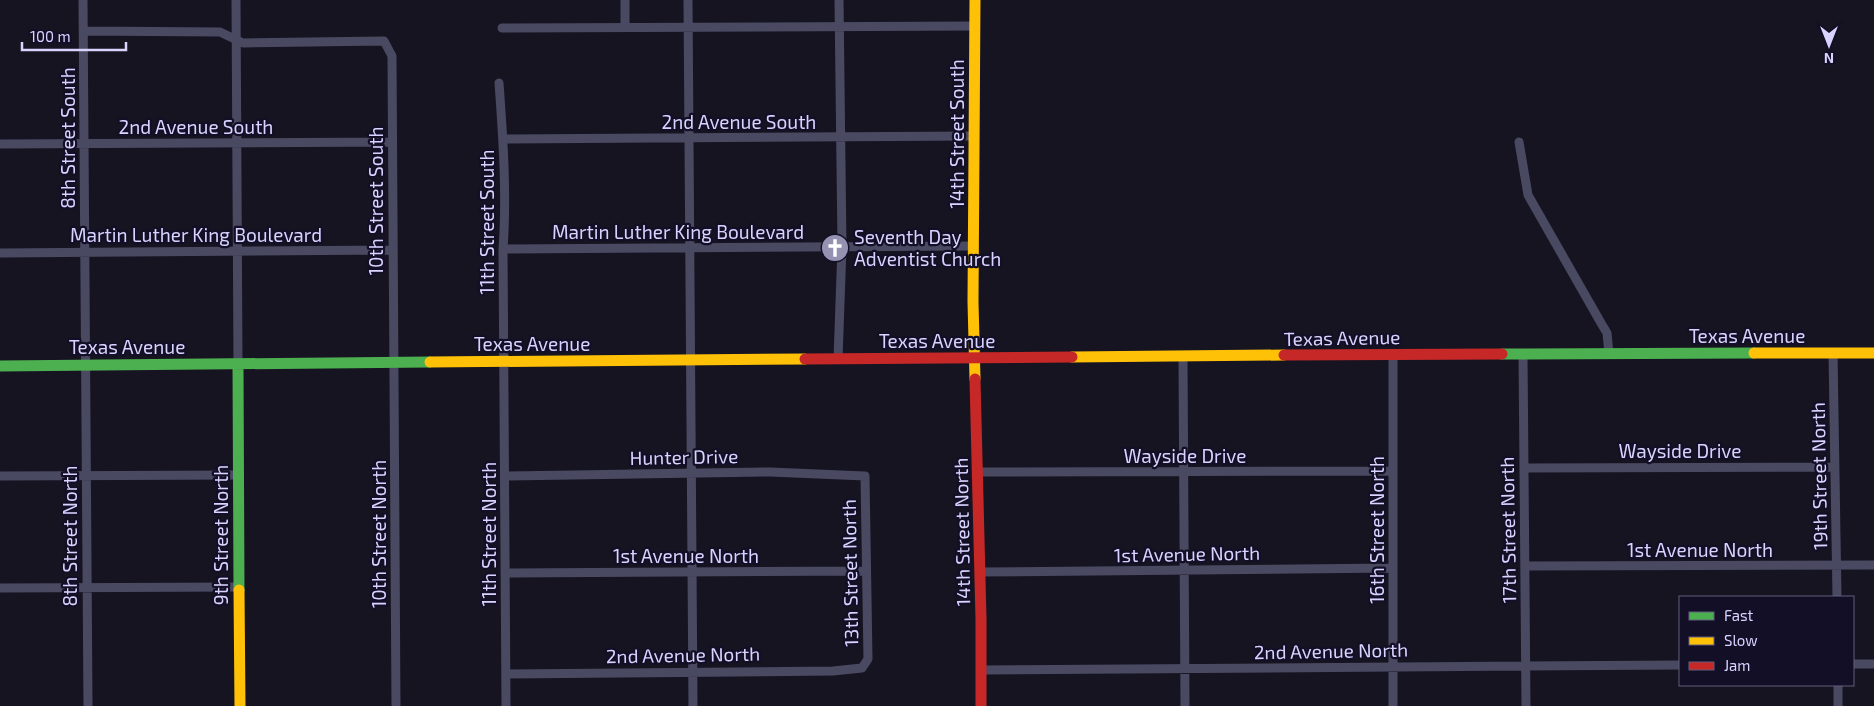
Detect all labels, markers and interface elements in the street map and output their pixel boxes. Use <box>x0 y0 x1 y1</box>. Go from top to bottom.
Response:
scale bar <box>22 20 126 52</box>
north arrow <box>1804 20 1854 70</box>
text: 100 m <box>30 27 71 45</box>
text: N <box>1824 50 1834 67</box>
street label: 14th Street South <box>945 59 968 209</box>
street label: 8th Street South <box>56 67 79 209</box>
street label: 2nd Avenue South <box>662 110 816 133</box>
street label: 2nd Avenue South <box>119 115 273 138</box>
street label: 10th Street South <box>364 126 387 276</box>
street label: 11th Street South <box>475 149 498 295</box>
street label: Martin Luther King Boulevard <box>552 220 804 243</box>
street label: Martin Luther King Boulevard <box>70 223 322 246</box>
place label: Seventh Day Adventist Church <box>854 225 1001 270</box>
church icon: Seventh Day Adventist Church <box>820 233 850 263</box>
street label: Texas Avenue <box>1689 324 1805 347</box>
street label: Texas Avenue <box>1283 325 1401 350</box>
street label: Texas Avenue <box>879 329 995 352</box>
street label: Texas Avenue <box>474 332 590 355</box>
street label: Texas Avenue <box>69 335 185 358</box>
street label: 19th Street North <box>1806 402 1831 550</box>
street label: Wayside Drive <box>1618 439 1742 462</box>
street label: Hunter Drive <box>630 444 738 469</box>
street label: Wayside Drive <box>1123 444 1247 467</box>
street label: 16th Street North <box>1365 456 1388 604</box>
street label: 17th Street North <box>1495 456 1520 604</box>
street label: 14th Street North <box>949 457 974 607</box>
street label: 10th Street North <box>367 460 390 608</box>
street label: 11th Street North <box>477 462 500 606</box>
street label: 8th Street North <box>58 465 81 607</box>
street label: 9th Street North <box>209 465 232 605</box>
street label: 13th Street North <box>837 499 862 647</box>
street label: 1st Avenue North <box>1627 538 1773 561</box>
street label: 1st Avenue North <box>1114 541 1260 566</box>
street label: 1st Avenue North <box>613 544 759 567</box>
legend <box>1679 596 1854 686</box>
text: Fast <box>1724 606 1754 624</box>
text: Slow <box>1724 631 1758 649</box>
street label: 2nd Avenue North <box>1254 638 1408 663</box>
street label: 2nd Avenue North <box>606 642 760 667</box>
text: Jam <box>1724 656 1750 674</box>

